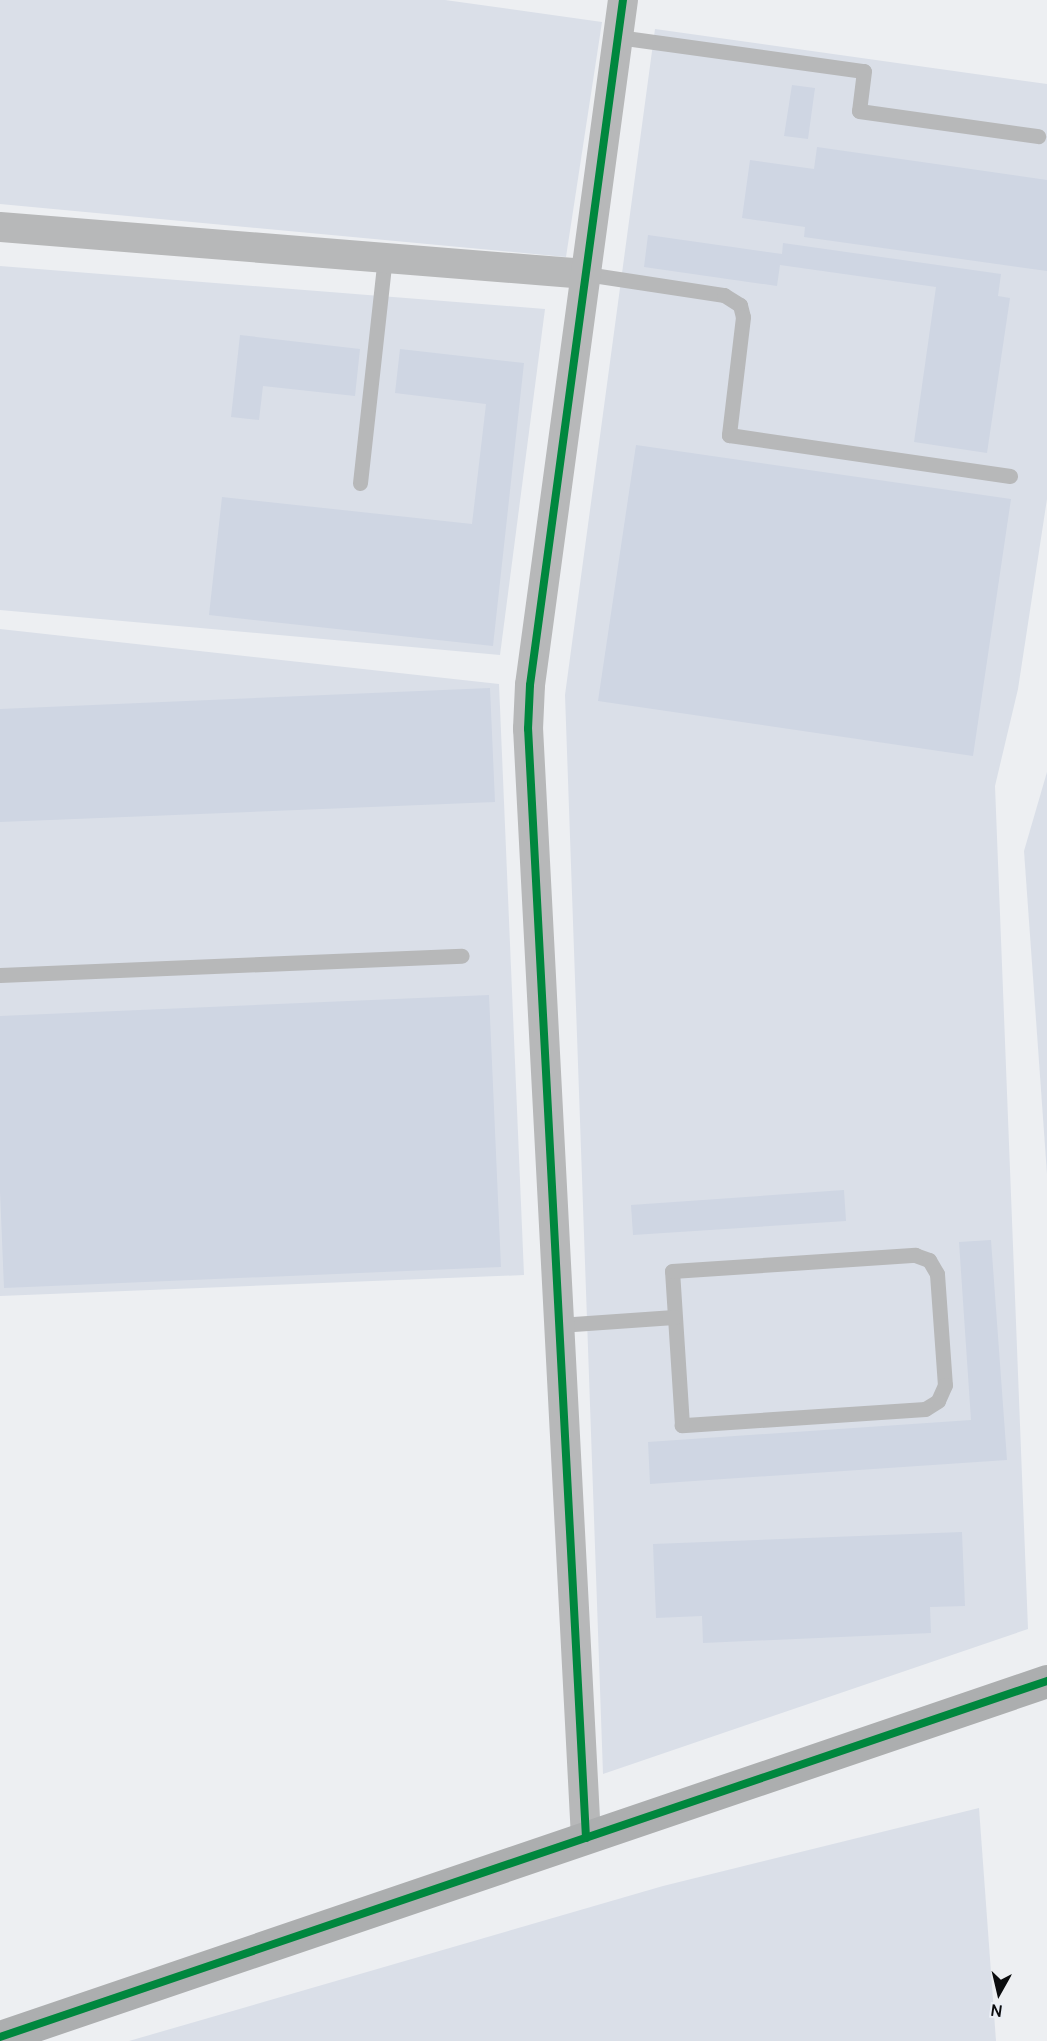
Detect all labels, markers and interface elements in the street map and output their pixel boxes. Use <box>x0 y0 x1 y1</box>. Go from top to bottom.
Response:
north arrow <box>969 1963 1029 2023</box>
text: N <box>989 1999 1004 2023</box>

